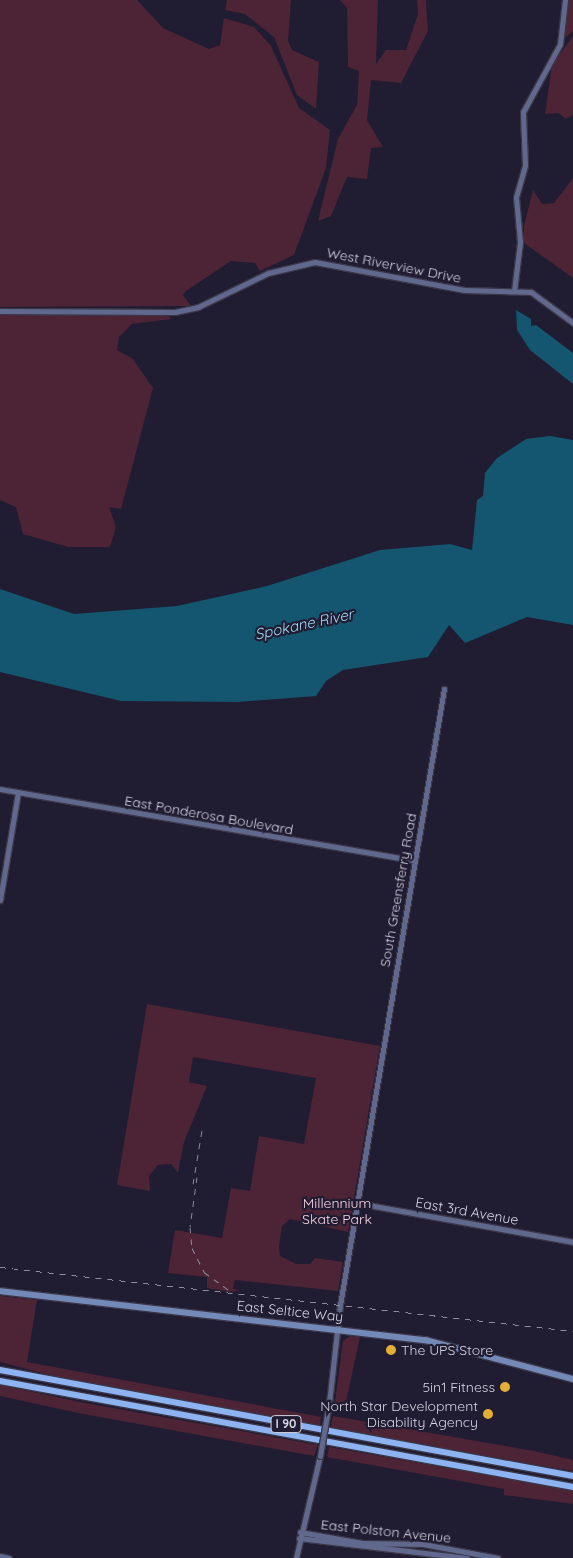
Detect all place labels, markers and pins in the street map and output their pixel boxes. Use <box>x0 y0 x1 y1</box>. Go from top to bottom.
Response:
place label: The UPS Store <box>401 1342 493 1358</box>
marker: The UPS Store <box>385 1344 397 1356</box>
place label: 5in1 Fitness <box>422 1379 495 1395</box>
marker: 5in1 Fitness <box>499 1381 511 1393</box>
place label: North Star Development Disability Agency <box>320 1398 478 1430</box>
marker: North Star Development Disability Agency <box>482 1408 494 1420</box>

